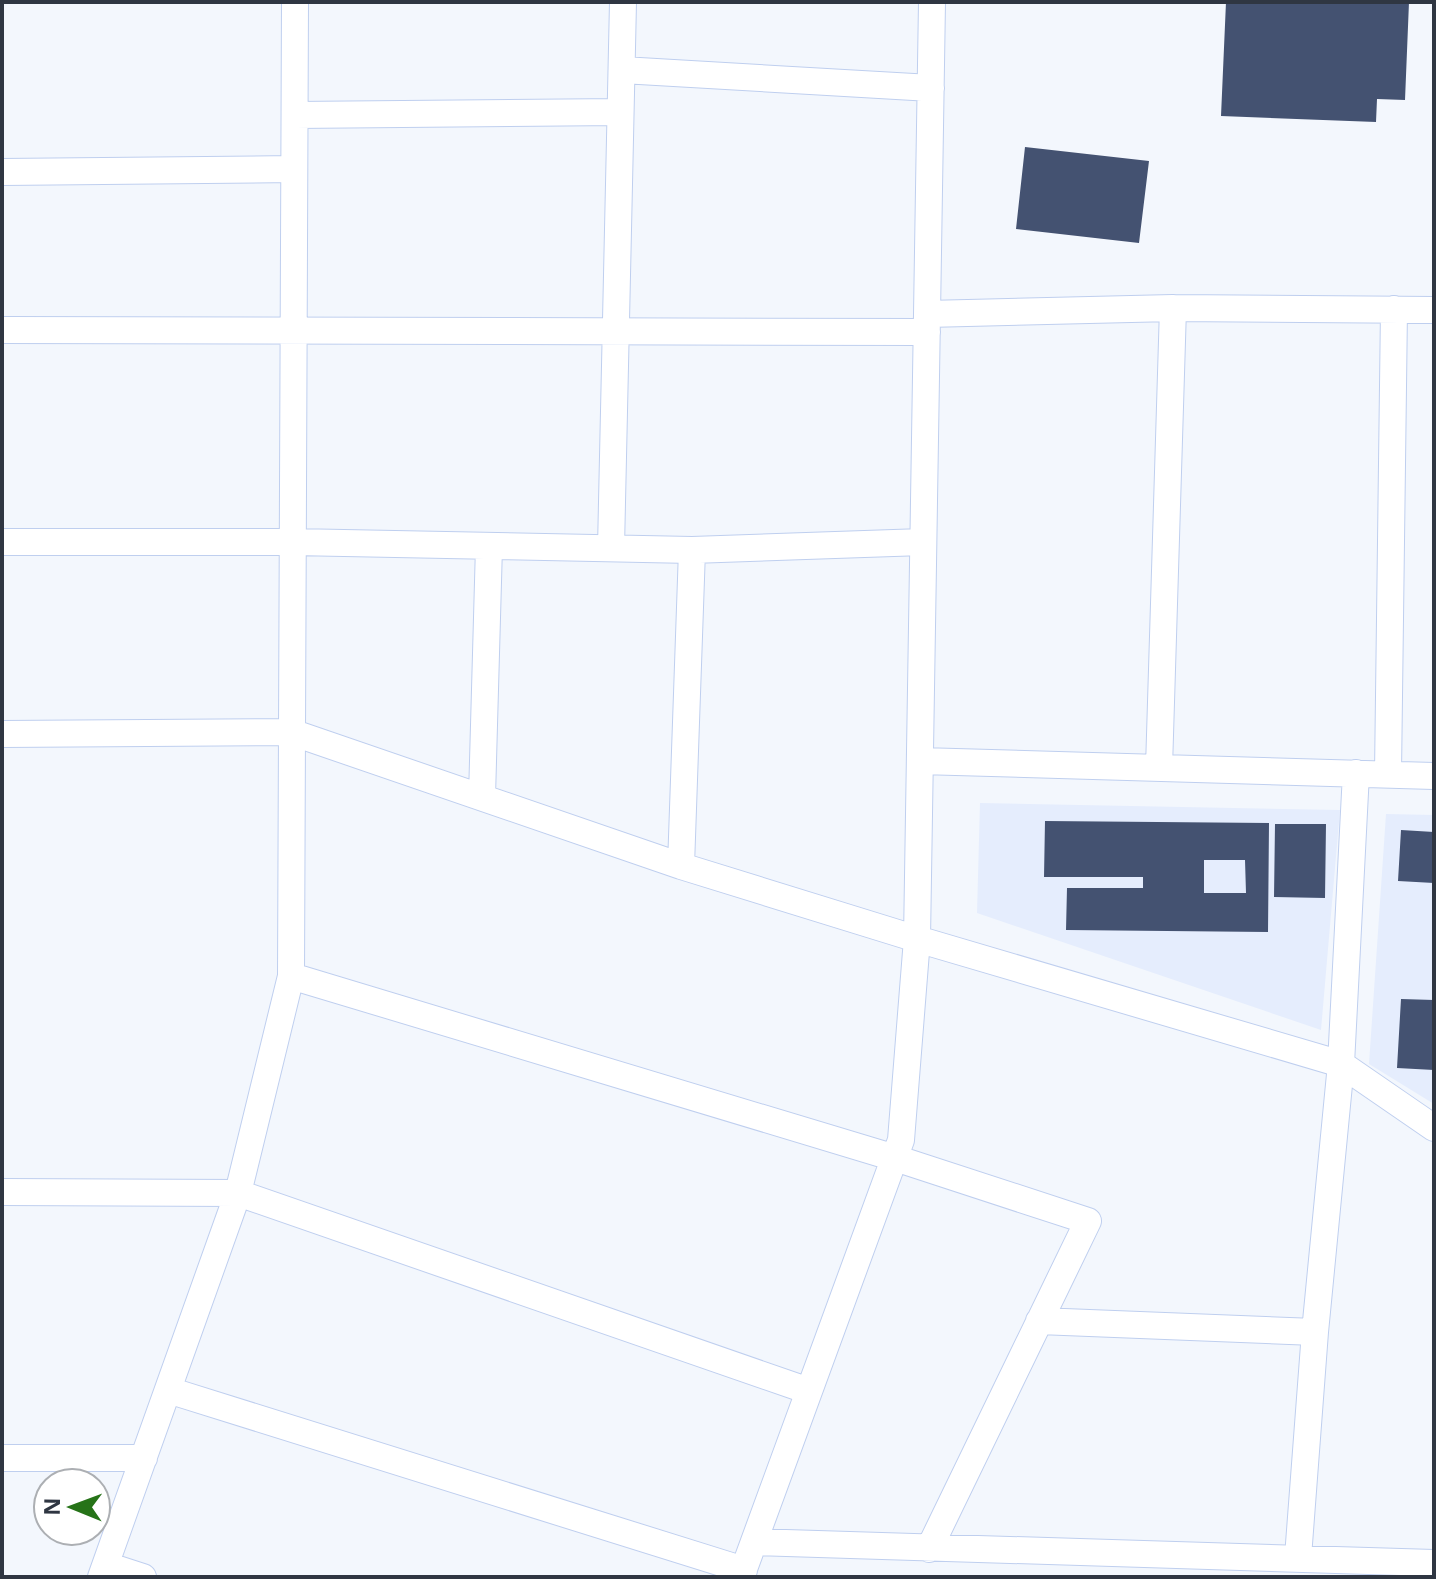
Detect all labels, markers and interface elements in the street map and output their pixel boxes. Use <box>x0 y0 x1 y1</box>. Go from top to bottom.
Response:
north arrow <box>32 1467 112 1547</box>
text: N <box>36 1497 66 1516</box>

